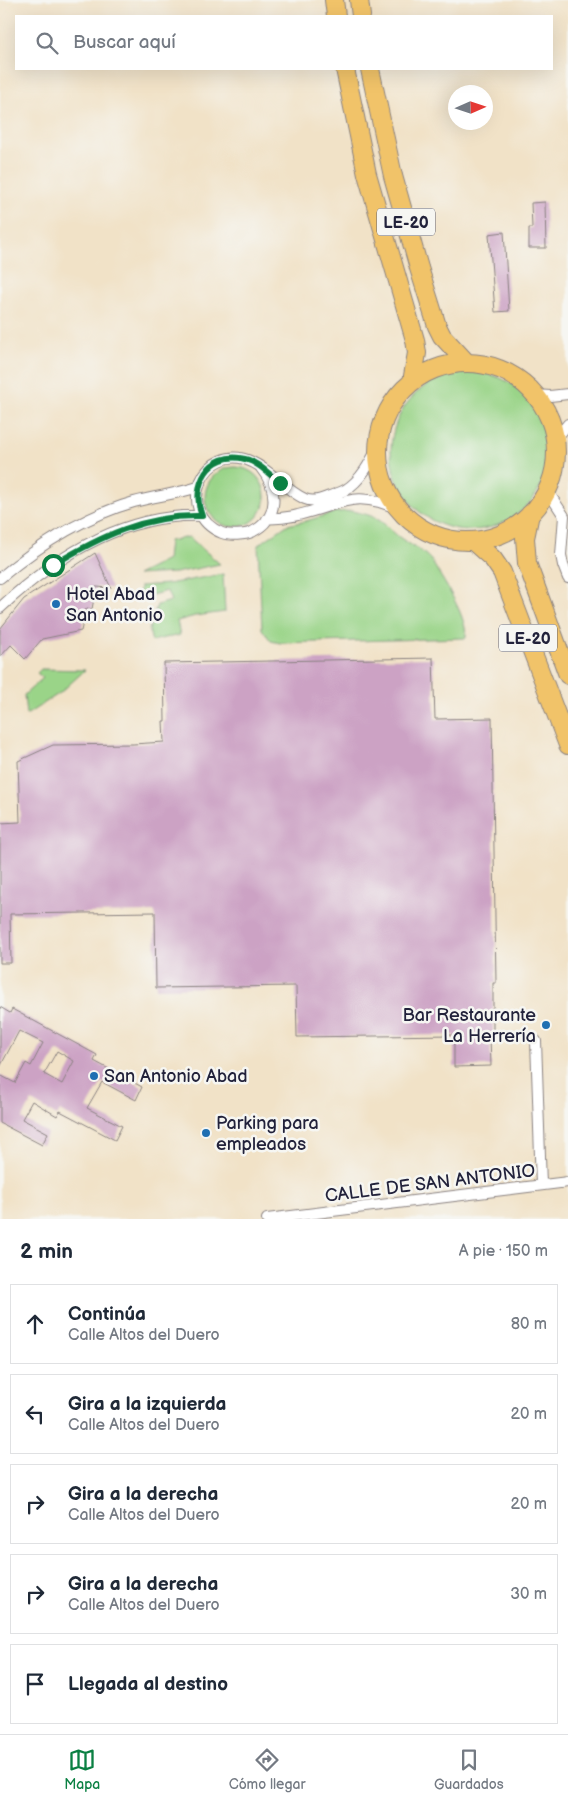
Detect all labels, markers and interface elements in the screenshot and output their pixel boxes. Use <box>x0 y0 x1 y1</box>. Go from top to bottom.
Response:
search box <box>15 15 553 70</box>
icon: search <box>33 29 61 57</box>
text: Buscar aquí <box>73 31 176 54</box>
north arrow <box>448 85 493 130</box>
road number: LE-20 <box>377 208 435 236</box>
route end <box>269 472 292 495</box>
route start <box>42 554 65 577</box>
place label: Hotel Abad San Antonio <box>66 584 163 626</box>
marker: Hotel Abad San Antonio <box>50 598 62 610</box>
road number: LE-20 <box>499 624 557 651</box>
place label: Bar Restaurante La Herrería <box>402 1005 536 1047</box>
marker: Bar Restaurante La Herrería <box>540 1019 552 1031</box>
place label: San Antonio Abad <box>104 1066 248 1087</box>
marker: San Antonio Abad <box>88 1070 100 1082</box>
place label: Parking para empleados <box>216 1113 319 1155</box>
marker: Parking para empleados <box>200 1127 212 1139</box>
street label: CALLE DE SAN ANTONIO <box>324 1160 536 1207</box>
text: 2 min <box>20 1239 73 1264</box>
text: A pie · 150 m <box>459 1242 548 1261</box>
text: Continúa <box>68 1303 146 1326</box>
icon: ahead <box>21 1310 49 1338</box>
text: 80 m <box>511 1315 547 1334</box>
text: Calle Altos del Duero <box>68 1326 220 1345</box>
text: Gira a la izquierda <box>68 1393 226 1416</box>
icon: left <box>21 1400 49 1428</box>
text: 20 m <box>511 1405 547 1424</box>
text: Calle Altos del Duero <box>68 1416 220 1435</box>
text: Gira a la derecha <box>68 1483 218 1506</box>
icon: right <box>21 1490 49 1518</box>
text: 20 m <box>511 1495 547 1514</box>
text: Calle Altos del Duero <box>68 1506 220 1525</box>
text: Gira a la derecha <box>68 1573 218 1596</box>
icon: right <box>21 1580 49 1608</box>
text: 30 m <box>510 1585 547 1604</box>
text: Calle Altos del Duero <box>68 1596 220 1615</box>
icon: arrive <box>21 1670 49 1698</box>
text: Llegada al destino <box>68 1673 228 1696</box>
tab: Mapa <box>64 1746 100 1793</box>
tab: Cómo llegar <box>229 1746 305 1793</box>
tab: Guardados <box>434 1746 504 1793</box>

